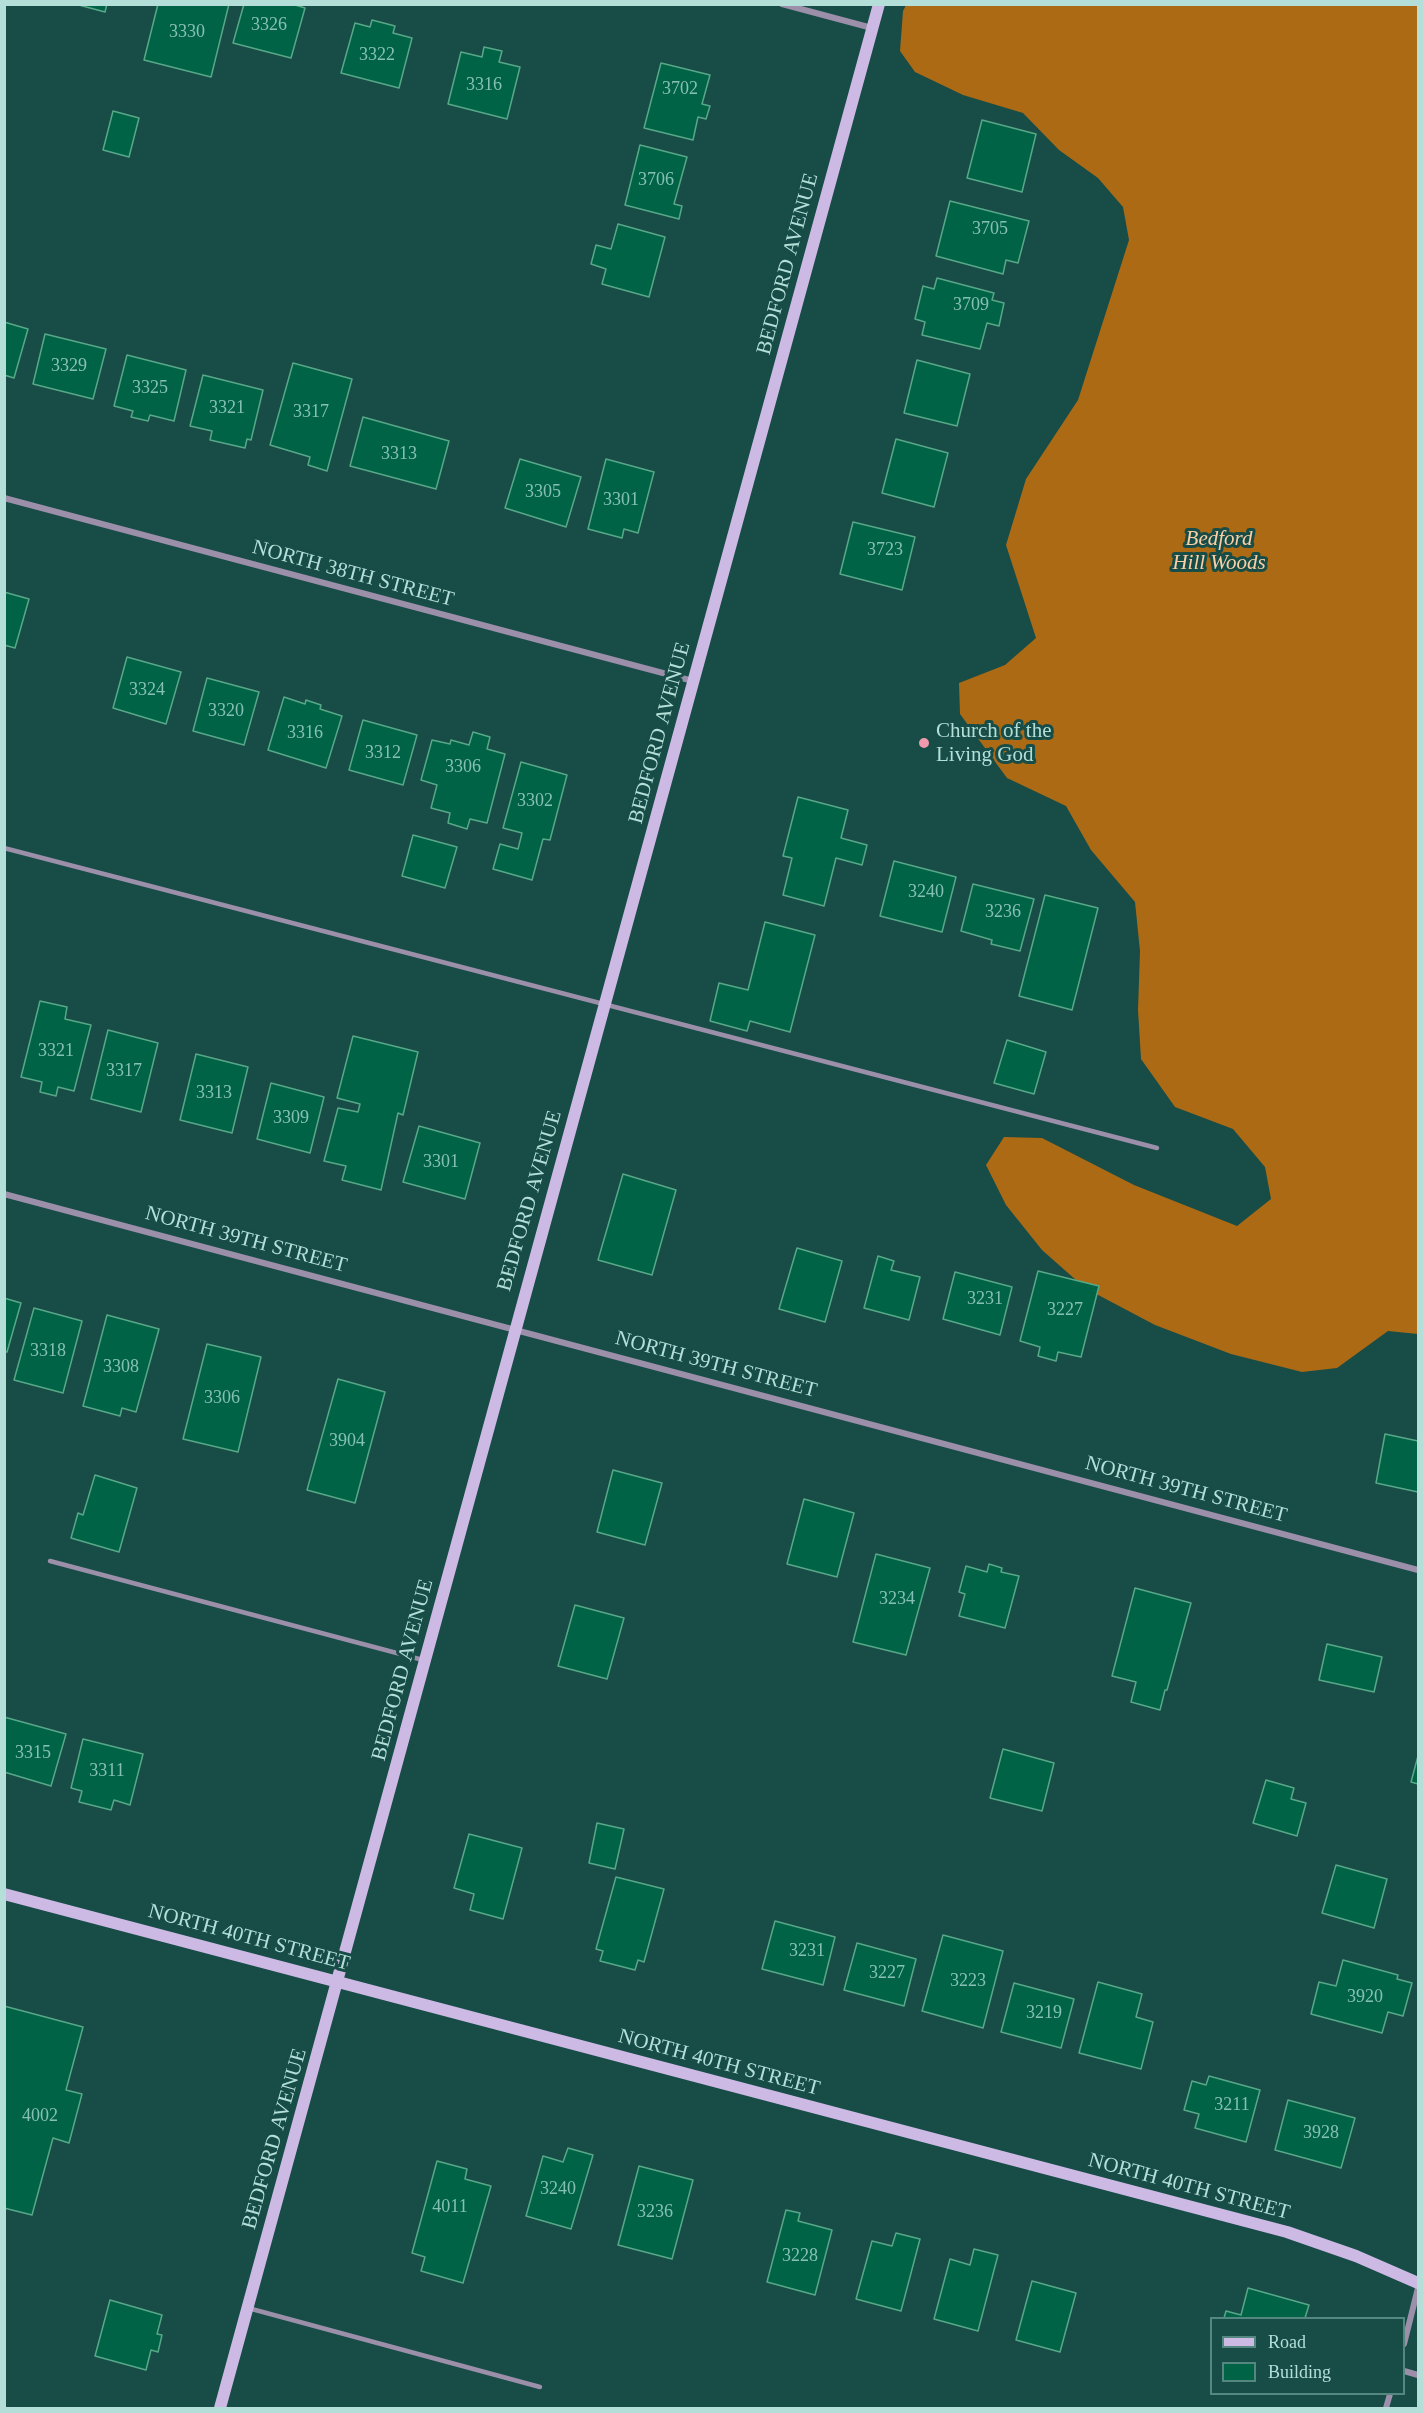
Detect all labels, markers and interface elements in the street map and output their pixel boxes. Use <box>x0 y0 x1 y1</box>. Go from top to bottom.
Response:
house number: 3326 <box>251 14 287 36</box>
house number: 3330 <box>169 21 205 43</box>
house number: 3322 <box>359 44 395 66</box>
house number: 3316 <box>466 74 502 96</box>
house number: 3702 <box>662 78 698 100</box>
house number: 3706 <box>638 169 674 191</box>
street label: BEDFORD AVENUE <box>752 170 824 358</box>
house number: 3705 <box>972 218 1008 240</box>
house number: 3709 <box>953 294 989 316</box>
house number: 3329 <box>51 355 87 377</box>
house number: 3325 <box>132 377 168 399</box>
house number: 3321 <box>209 397 245 419</box>
house number: 3317 <box>293 401 329 423</box>
house number: 3313 <box>381 443 417 465</box>
house number: 3305 <box>525 481 561 503</box>
house number: 3301 <box>603 489 639 511</box>
park label: Bedford Hill Woods <box>1172 526 1266 576</box>
street label: NORTH 38TH STREET <box>249 535 457 613</box>
house number: 3723 <box>867 539 903 561</box>
street label: BEDFORD AVENUE <box>624 639 696 827</box>
house number: 3324 <box>129 679 165 701</box>
house number: 3320 <box>208 700 244 722</box>
place label: Church of the Living God <box>936 718 1051 768</box>
house number: 3316 <box>287 722 323 744</box>
marker: Church of the Living God <box>917 736 931 750</box>
house number: 3312 <box>365 742 401 764</box>
house number: 3306 <box>445 756 481 778</box>
house number: 3302 <box>517 790 553 812</box>
house number: 3240 <box>908 881 944 903</box>
house number: 3236 <box>985 901 1021 923</box>
house number: 3321 <box>38 1040 74 1062</box>
house number: 3317 <box>106 1060 142 1082</box>
house number: 3313 <box>196 1082 232 1104</box>
house number: 3309 <box>273 1107 309 1129</box>
street label: BEDFORD AVENUE <box>492 1108 568 1294</box>
house number: 3301 <box>423 1151 459 1173</box>
street label: NORTH 39TH STREET <box>142 1201 350 1279</box>
house number: 3231 <box>967 1288 1003 1310</box>
house number: 3227 <box>1047 1299 1083 1321</box>
street label: NORTH 39TH STREET <box>612 1326 820 1404</box>
house number: 3318 <box>30 1340 66 1362</box>
house number: 3308 <box>103 1356 139 1378</box>
house number: 3306 <box>204 1387 240 1409</box>
house number: 3904 <box>329 1430 365 1452</box>
street label: NORTH 39TH STREET <box>1082 1451 1290 1529</box>
street label: BEDFORD AVENUE <box>367 1576 439 1764</box>
house number: 3234 <box>879 1588 915 1610</box>
house number: 3315 <box>15 1742 51 1764</box>
house number: 3311 <box>89 1760 125 1782</box>
street label: NORTH 40TH STREET <box>145 1899 353 1977</box>
house number: 3231 <box>789 1940 825 1962</box>
house number: 3227 <box>869 1962 905 1984</box>
house number: 3223 <box>950 1970 986 1992</box>
house number: 3920 <box>1347 1986 1383 2008</box>
house number: 3219 <box>1026 2002 1062 2024</box>
street label: NORTH 40TH STREET <box>615 2024 823 2102</box>
street label: BEDFORD AVENUE <box>237 2046 313 2232</box>
house number: 3211 <box>1214 2094 1250 2116</box>
house number: 4002 <box>22 2105 58 2127</box>
house number: 3928 <box>1303 2122 1339 2144</box>
street label: NORTH 40TH STREET <box>1085 2148 1293 2226</box>
house number: 3240 <box>540 2178 576 2200</box>
house number: 4011 <box>432 2196 468 2218</box>
house number: 3236 <box>637 2201 673 2223</box>
house number: 3228 <box>782 2245 818 2267</box>
legend <box>1210 2317 1405 2395</box>
text: Road <box>1268 2332 1306 2352</box>
text: Building <box>1268 2362 1331 2382</box>

